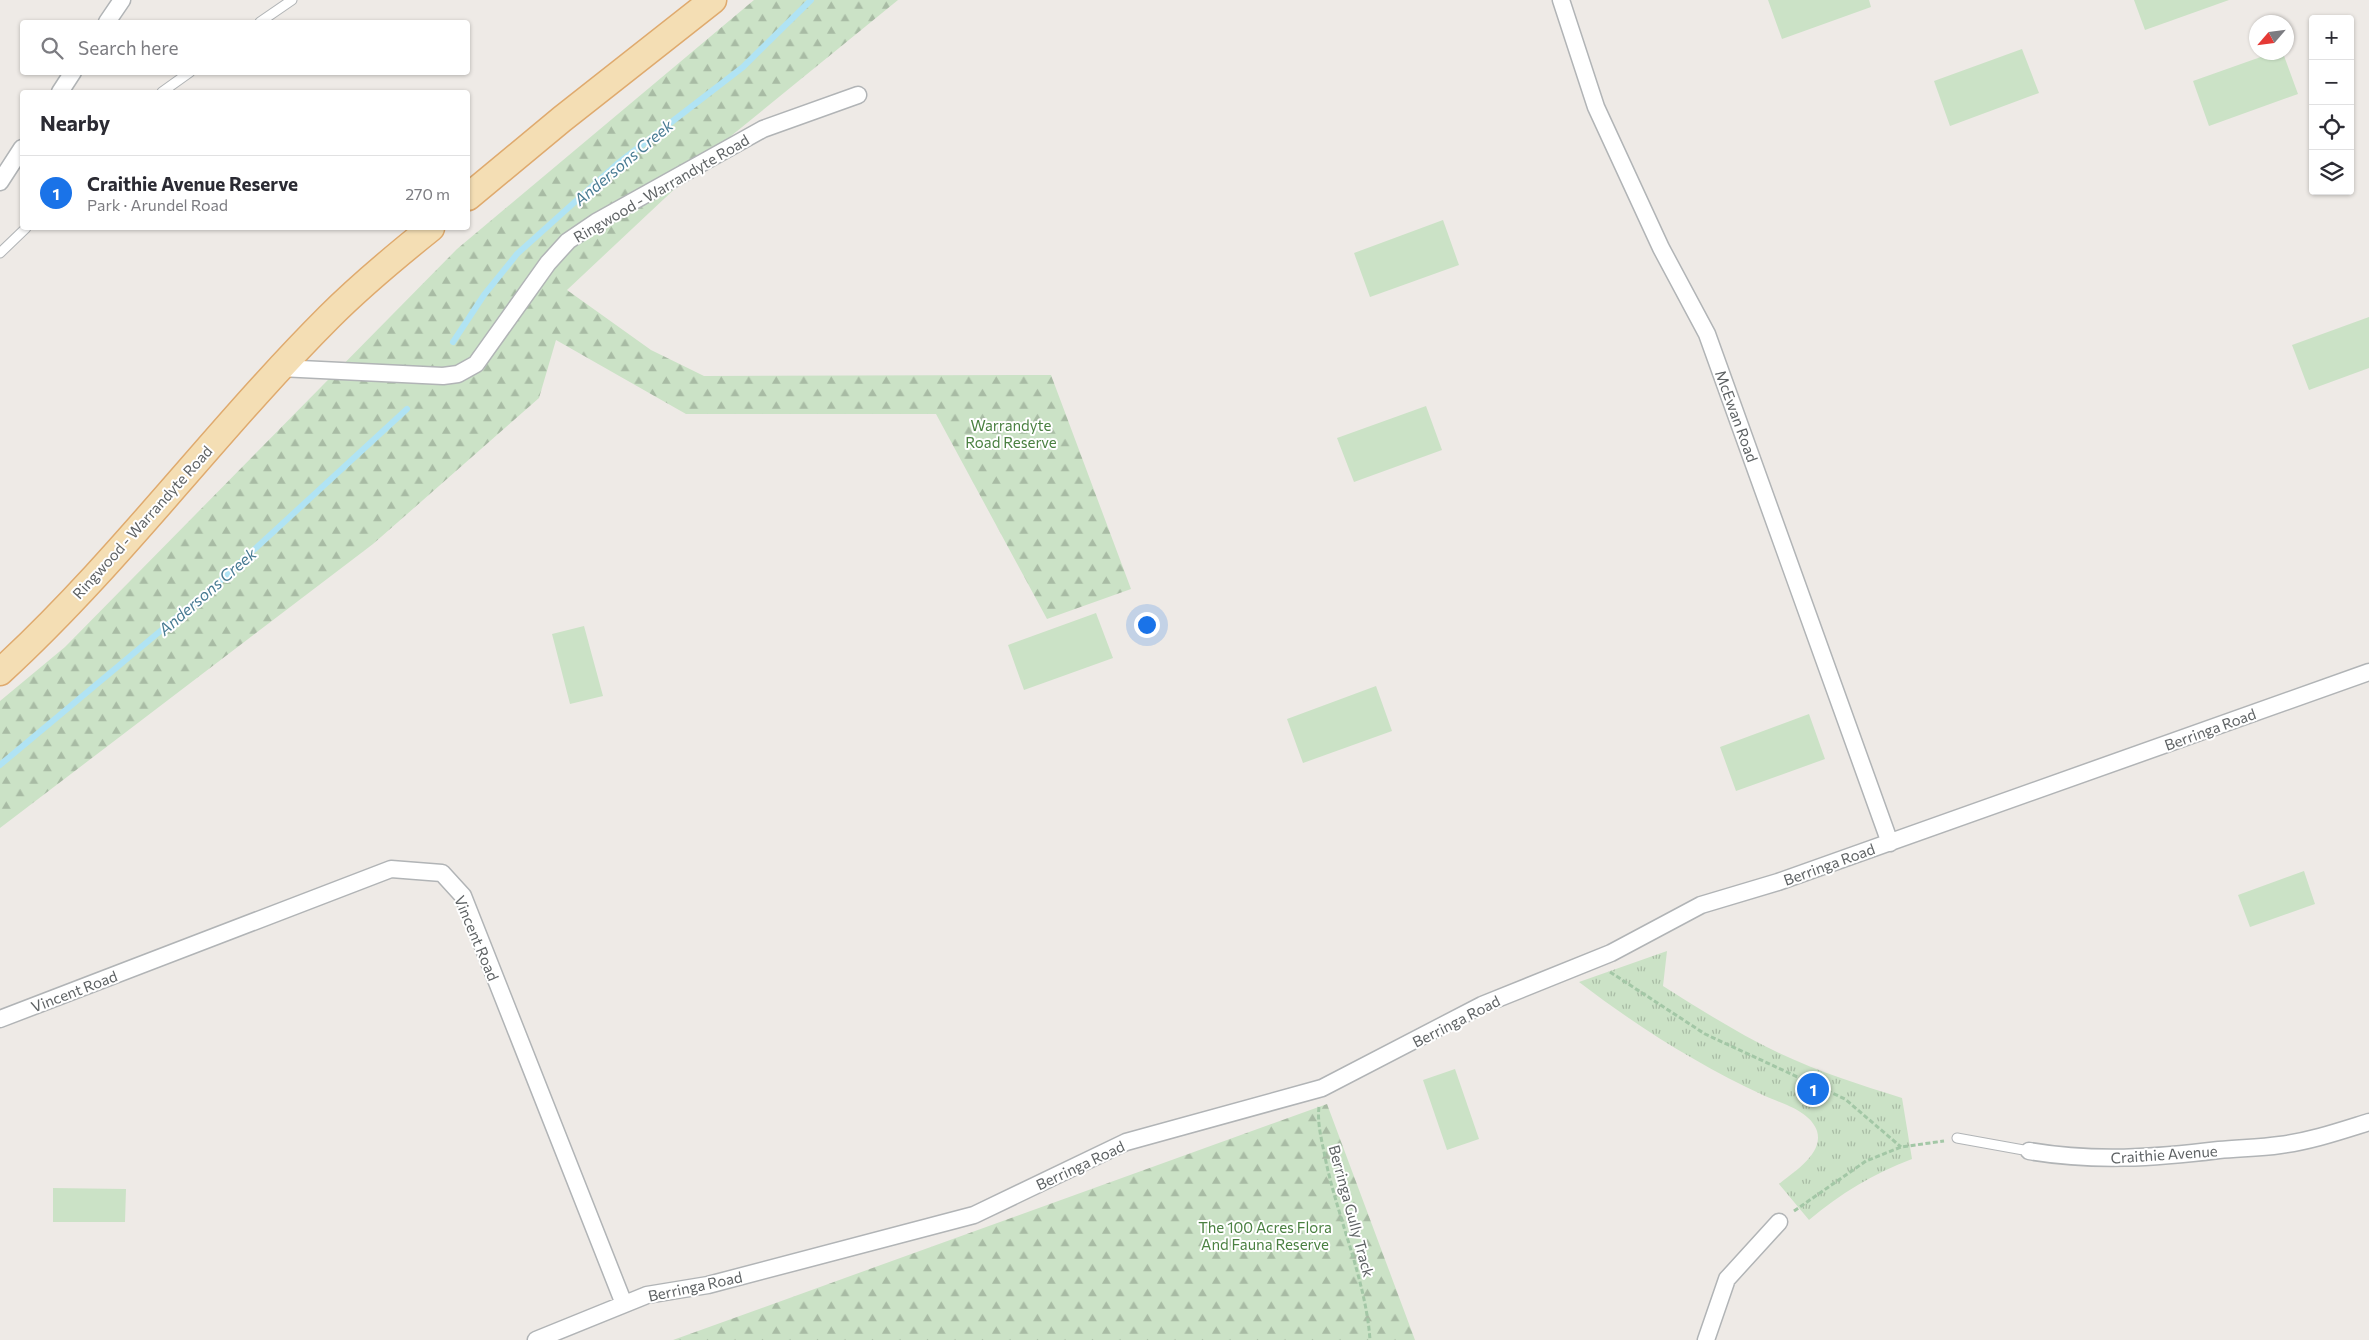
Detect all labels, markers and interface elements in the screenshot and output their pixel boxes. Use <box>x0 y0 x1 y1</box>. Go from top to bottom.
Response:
north arrow <box>2249 15 2294 60</box>
map controls <box>2309 15 2354 195</box>
button: + <box>2309 15 2354 60</box>
search box <box>20 20 470 75</box>
icon: search <box>38 34 66 62</box>
text: Search here <box>78 36 178 59</box>
button: − <box>2309 60 2354 105</box>
button: locate <box>2309 105 2354 150</box>
text: Nearby <box>40 110 110 135</box>
water label: Andersons Creek <box>569 115 676 209</box>
street label: Ringwood - Warrandyte Road <box>570 130 752 246</box>
button: layers <box>2309 150 2354 195</box>
text: Craithie Avenue Reserve <box>87 172 298 195</box>
text: 1 <box>52 184 60 203</box>
text: 270 m <box>405 184 450 203</box>
text: Park · Arundel Road <box>87 195 228 214</box>
street label: McEwan Road <box>1712 368 1762 464</box>
park label: Warrandyte Road Reserve <box>965 416 1057 451</box>
street label: Ringwood - Warrandyte Road <box>68 442 216 602</box>
water label: Andersons Creek <box>154 543 260 639</box>
your location <box>1134 612 1160 638</box>
street label: Berringa Road <box>2162 704 2258 754</box>
street label: Berringa Road <box>1781 839 1877 889</box>
street label: Vincent Road <box>451 893 503 983</box>
street label: Vincent Road <box>28 966 120 1016</box>
street label: Berringa Road <box>1409 991 1503 1051</box>
pin: 1 <box>1797 1070 1829 1108</box>
street label: Berringa Road <box>1033 1137 1127 1193</box>
street label: Craithie Avenue <box>2110 1141 2218 1167</box>
street label: Berringa Gully Track <box>1326 1143 1378 1279</box>
park label: The 100 Acres Flora And Fauna Reserve <box>1198 1218 1332 1253</box>
street label: Berringa Road <box>646 1267 744 1305</box>

